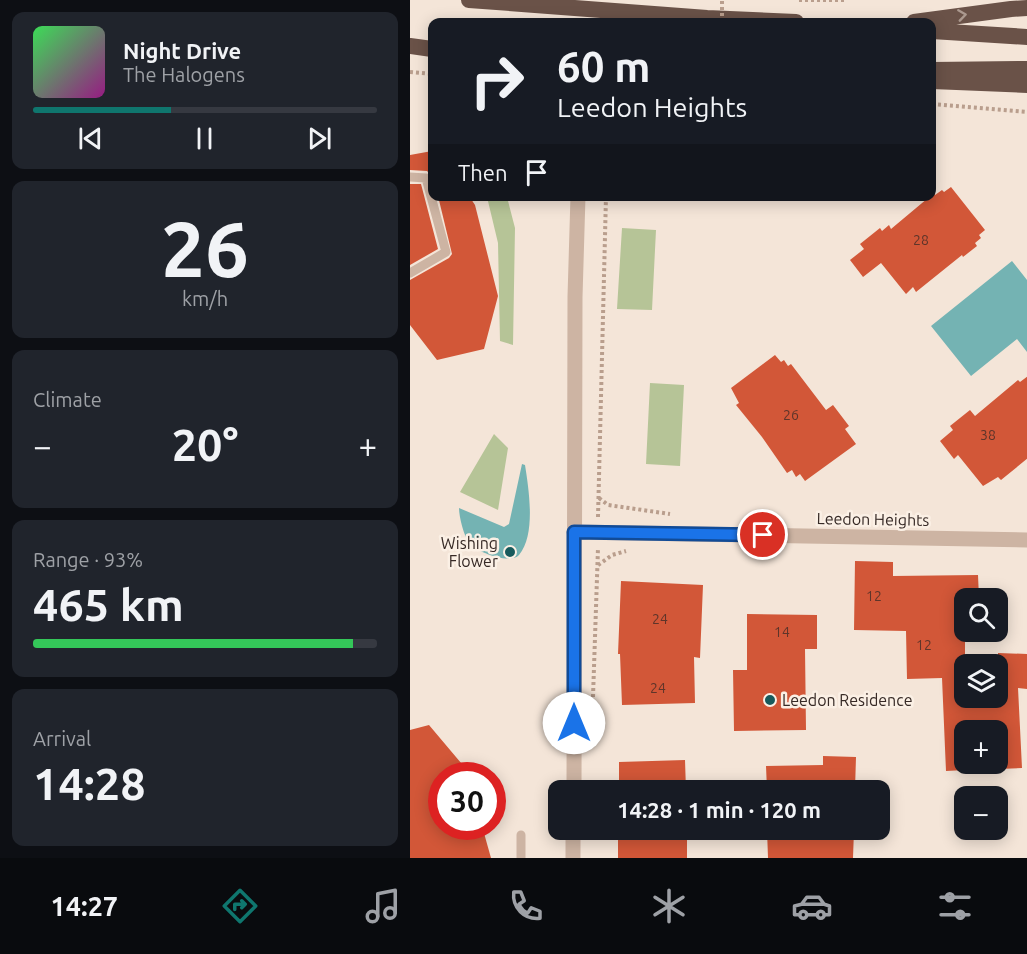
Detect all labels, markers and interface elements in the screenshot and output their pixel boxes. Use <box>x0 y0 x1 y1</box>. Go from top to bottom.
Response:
one-way arrow <box>958 10 967 22</box>
text: Night Drive <box>123 38 241 63</box>
icon: right <box>458 42 536 120</box>
text: 60 m <box>557 43 651 90</box>
text: The Halogens <box>123 63 245 86</box>
text: Leedon Heights <box>557 92 747 122</box>
icon: previous <box>74 122 107 155</box>
icon: pause <box>188 122 221 155</box>
icon: next <box>303 122 336 155</box>
icon: arrive <box>520 156 553 189</box>
text: Then <box>458 160 508 185</box>
text: 26 <box>161 204 249 292</box>
house number: 28 <box>913 232 929 248</box>
text: km/h <box>182 287 228 310</box>
text: Climate <box>33 388 102 411</box>
house number: 26 <box>783 407 799 423</box>
text: 20° <box>172 419 238 470</box>
text: − <box>33 427 52 464</box>
text: + <box>358 427 377 464</box>
house number: 38 <box>980 427 996 443</box>
pin <box>737 509 788 560</box>
street label: Leedon Heights <box>816 509 930 529</box>
icon: arrive <box>746 518 779 551</box>
place label: Wishing Flower <box>441 534 498 570</box>
marker: Wishing Flower <box>503 545 517 559</box>
text: Range · 93% <box>33 548 143 571</box>
text: 465 km <box>33 579 184 630</box>
house number: 12 <box>866 588 882 604</box>
map controls <box>954 588 1008 840</box>
button: search <box>954 588 1008 642</box>
house number: 24 <box>652 611 668 627</box>
house number: 14 <box>774 624 790 640</box>
house number: 12 <box>916 637 932 653</box>
button: layers <box>954 654 1008 708</box>
house number: 24 <box>650 680 666 696</box>
position arrow <box>542 691 606 755</box>
place label: Leedon Residence <box>782 691 912 709</box>
marker: Leedon Residence <box>763 693 777 707</box>
button: + <box>954 720 1008 774</box>
text: Arrival <box>33 727 91 750</box>
text: 14:28 <box>33 758 146 809</box>
speed limit sign: 30 <box>428 762 506 840</box>
button: − <box>954 786 1008 840</box>
text: 14:28 · 1 min · 120 m <box>617 797 821 822</box>
icon: directions <box>219 885 261 927</box>
icon: music <box>362 885 404 927</box>
icon: phone <box>505 885 547 927</box>
icon: climate <box>648 885 690 927</box>
icon: car <box>791 885 833 927</box>
icon: filters <box>934 885 976 927</box>
text: 14:27 <box>51 891 118 921</box>

